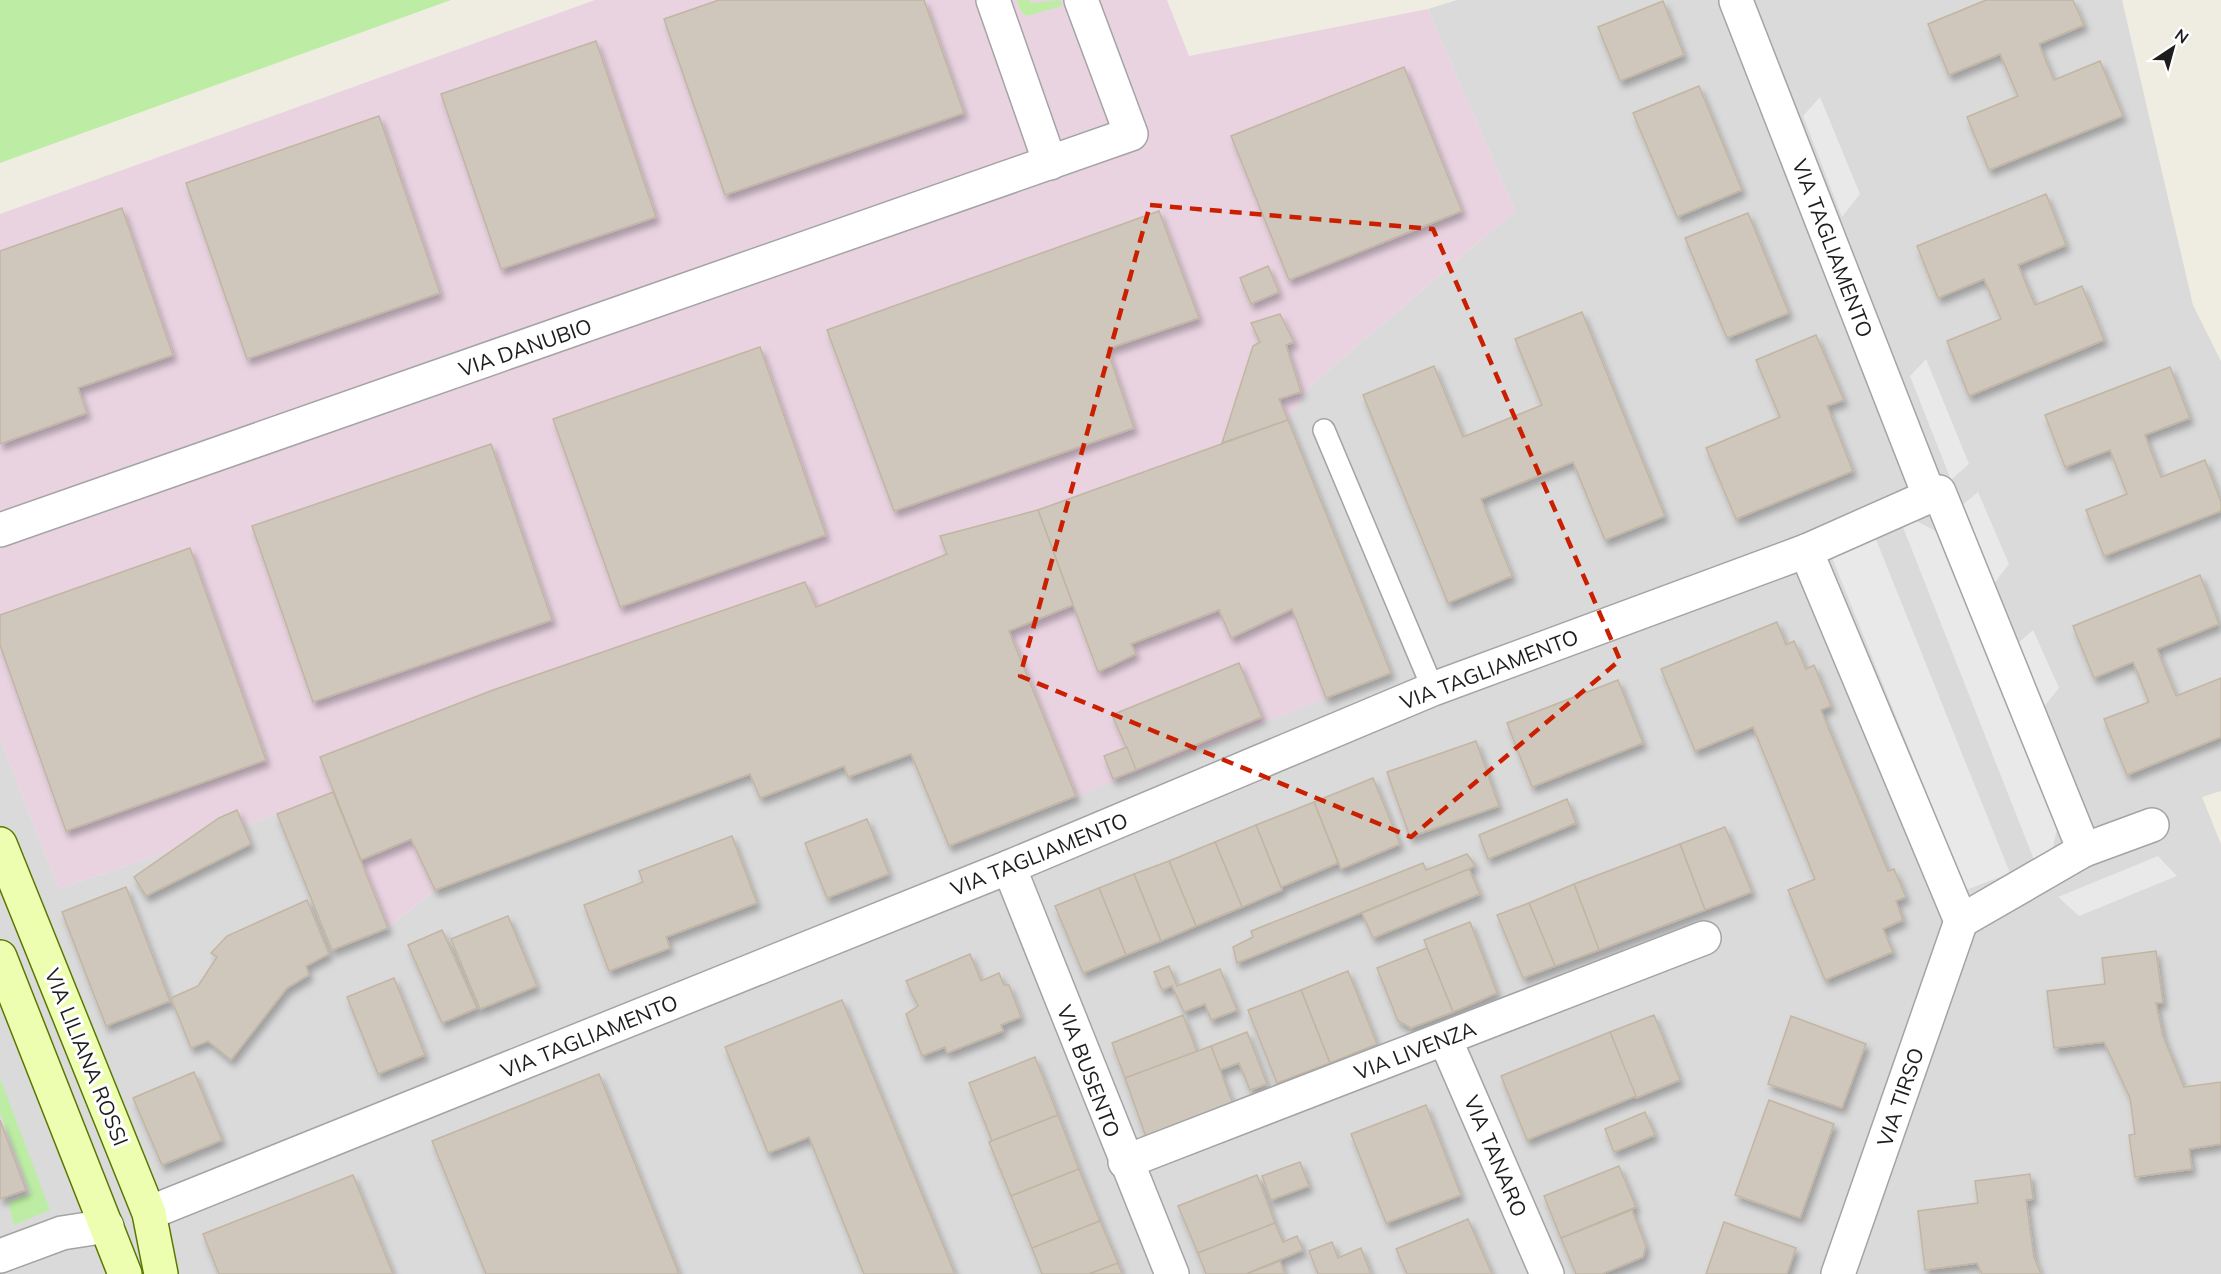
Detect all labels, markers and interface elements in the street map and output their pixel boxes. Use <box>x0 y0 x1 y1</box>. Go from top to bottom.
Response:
north arrow <box>2143 18 2203 78</box>
text: N <box>2171 24 2193 48</box>
street label: VIA TAGLIAMENTO <box>1787 155 1879 341</box>
street label: VIA DANUBIO <box>455 312 595 382</box>
street label: VIA TAGLIAMENTO <box>1396 623 1582 715</box>
street label: VIA TAGLIAMENTO <box>947 807 1131 901</box>
street label: VIA LILIANA ROSSI <box>40 964 134 1150</box>
street label: VIA TAGLIAMENTO <box>497 989 681 1083</box>
street label: VIA BUSENTO <box>1052 1001 1126 1141</box>
street label: VIA LIVENZA <box>1350 1015 1480 1085</box>
street label: VIA TIRSO <box>1871 1044 1929 1150</box>
street label: VIA TANARO <box>1459 1091 1533 1221</box>

